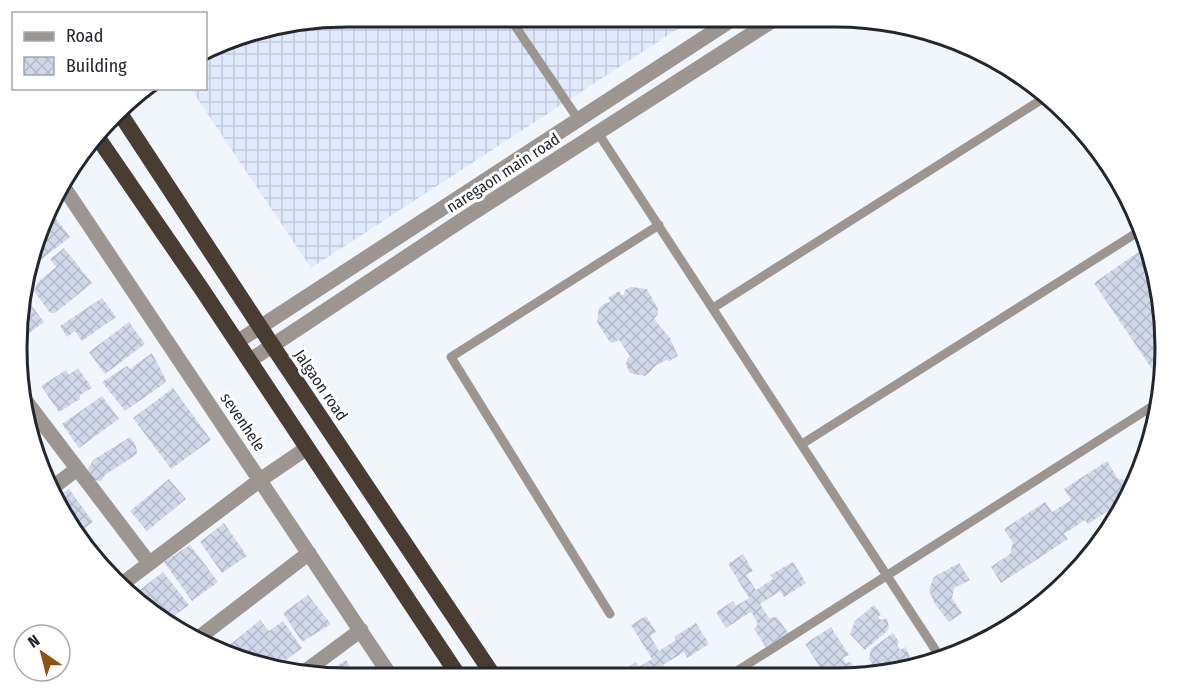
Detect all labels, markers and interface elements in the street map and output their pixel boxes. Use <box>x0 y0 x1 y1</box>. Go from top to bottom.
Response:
legend <box>12 12 207 90</box>
text: Road <box>66 25 103 47</box>
text: Building <box>66 55 127 77</box>
street label: naregaon main road <box>443 129 563 217</box>
street label: Jalgaon road <box>290 346 352 424</box>
street label: sevenhele <box>217 389 270 455</box>
north arrow <box>12 623 72 683</box>
text: N <box>24 631 43 652</box>

